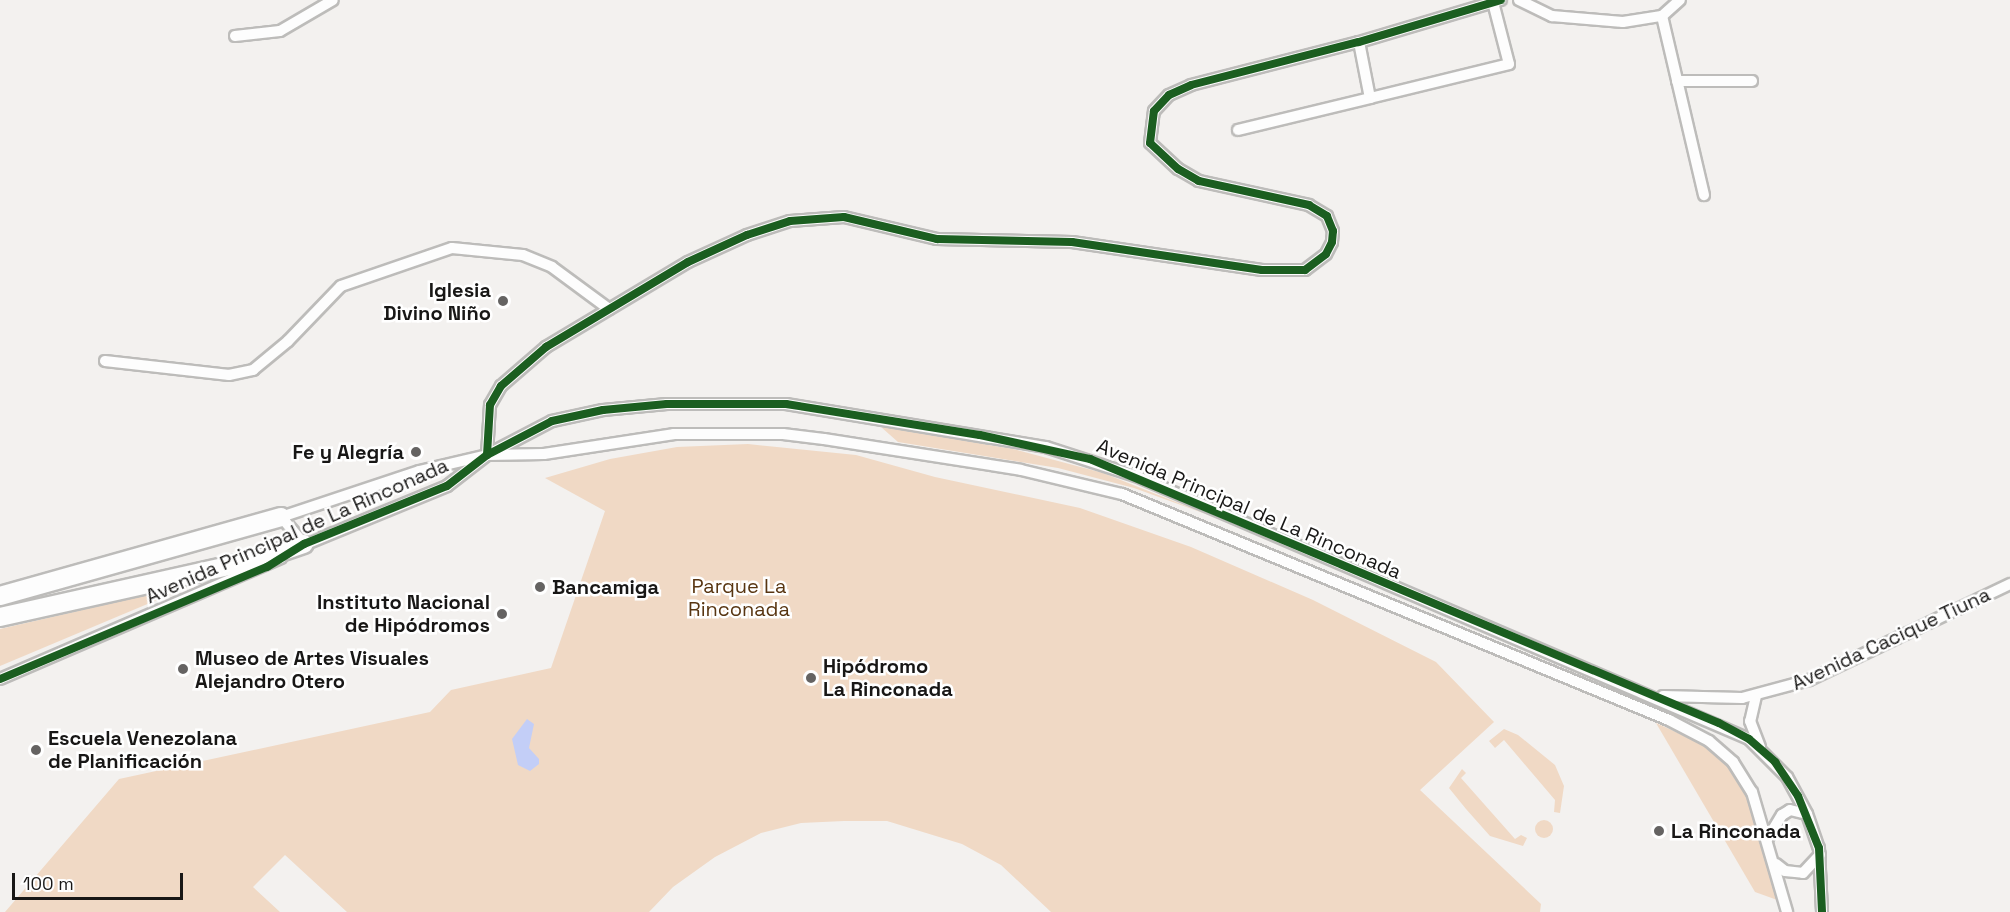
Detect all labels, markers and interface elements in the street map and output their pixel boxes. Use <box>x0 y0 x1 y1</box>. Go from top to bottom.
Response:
place label: Iglesia Divino Niño <box>383 278 491 325</box>
marker: Iglesia Divino Niño <box>496 294 510 308</box>
street label: Avenida Principal de La Rinconada <box>1093 434 1405 584</box>
place label: Fe y Alegría <box>292 440 404 464</box>
marker: Fe y Alegría <box>409 445 423 459</box>
street label: Avenida Principal de La Rinconada <box>142 453 452 609</box>
place label: Bancamiga <box>552 575 659 599</box>
park label: Parque La Rinconada <box>688 575 790 622</box>
marker: Bancamiga <box>533 580 547 594</box>
street label: Avenida Cacique Tiuna <box>1788 582 1994 696</box>
place label: Instituto Nacional de Hipódromos <box>317 590 490 637</box>
marker: Instituto Nacional de Hipódromos <box>495 607 509 621</box>
place label: Museo de Artes Visuales Alejandro Otero <box>195 646 430 693</box>
place label: Hipódromo La Rinconada <box>823 654 953 701</box>
marker: Museo de Artes Visuales Alejandro Otero <box>176 662 190 676</box>
marker: Hipódromo La Rinconada <box>804 671 818 685</box>
place label: Escuela Venezolana de Planificación <box>48 726 237 773</box>
marker: Escuela Venezolana de Planificación <box>29 743 43 757</box>
place label: La Rinconada <box>1671 819 1801 843</box>
marker: La Rinconada <box>1652 824 1666 838</box>
scale bar <box>15 861 186 899</box>
text: 100 m <box>23 872 74 895</box>

